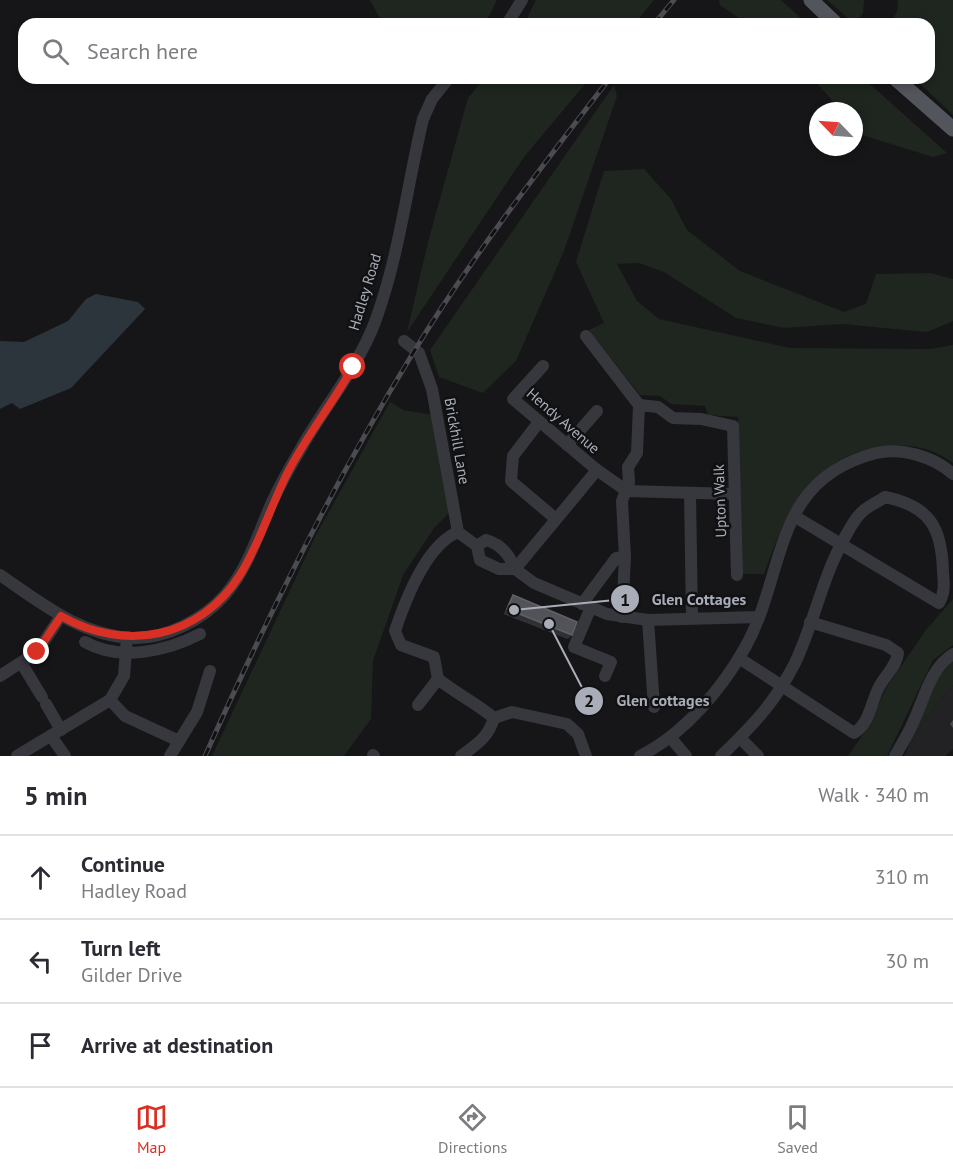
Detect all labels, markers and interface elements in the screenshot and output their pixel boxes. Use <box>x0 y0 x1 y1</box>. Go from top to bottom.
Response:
search box <box>18 18 935 84</box>
icon: search <box>39 35 72 68</box>
text: Search here <box>87 37 198 65</box>
north arrow <box>809 102 863 156</box>
street label: Hadley Road <box>344 251 385 333</box>
route start <box>339 353 365 379</box>
street label: Hendy Avenue <box>523 384 604 458</box>
street label: Brickhill Lane <box>441 396 474 486</box>
street label: Upton Walk <box>709 463 730 538</box>
callout: Glen Cottages <box>610 582 759 616</box>
text: 1 <box>620 588 630 611</box>
text: Glen Cottages <box>652 589 747 609</box>
route end <box>23 638 49 664</box>
callout: Glen cottages <box>574 684 721 718</box>
text: 2 <box>584 689 594 712</box>
text: Glen cottages <box>616 690 710 710</box>
text: 5 min <box>24 779 87 812</box>
text: Walk · 340 m <box>818 782 929 808</box>
text: Continue <box>81 850 165 878</box>
icon: ahead <box>24 861 57 894</box>
text: 310 m <box>875 864 929 890</box>
text: Hadley Road <box>81 878 187 904</box>
text: Turn left <box>81 934 161 962</box>
icon: left <box>24 945 57 978</box>
text: 30 m <box>886 948 929 974</box>
text: Gilder Drive <box>81 962 182 988</box>
icon: arrive <box>24 1029 57 1062</box>
text: Arrive at destination <box>81 1031 273 1059</box>
tab: Map <box>135 1101 168 1157</box>
tab: Directions <box>438 1101 507 1157</box>
tab: Saved <box>777 1101 818 1157</box>

